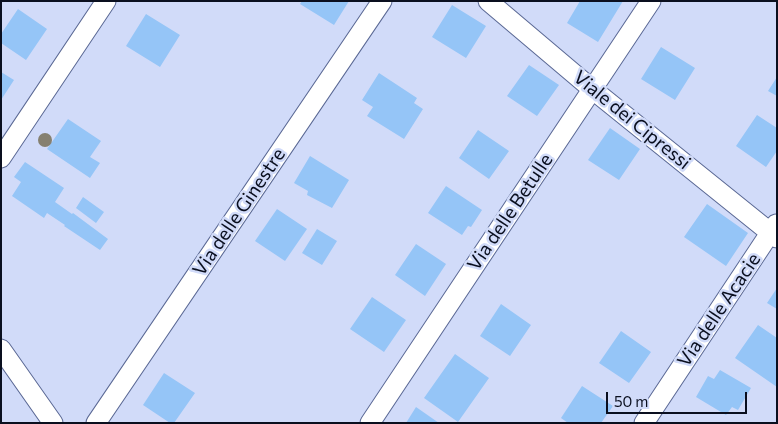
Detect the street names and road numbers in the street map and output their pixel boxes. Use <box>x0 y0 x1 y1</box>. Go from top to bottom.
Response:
street label: Viale dei Cipressi <box>569 66 695 174</box>
street label: Via delle Ginestre <box>188 144 290 280</box>
street label: Via delle Betulle <box>463 149 557 275</box>
street label: Via delle Acacie <box>673 249 765 371</box>

